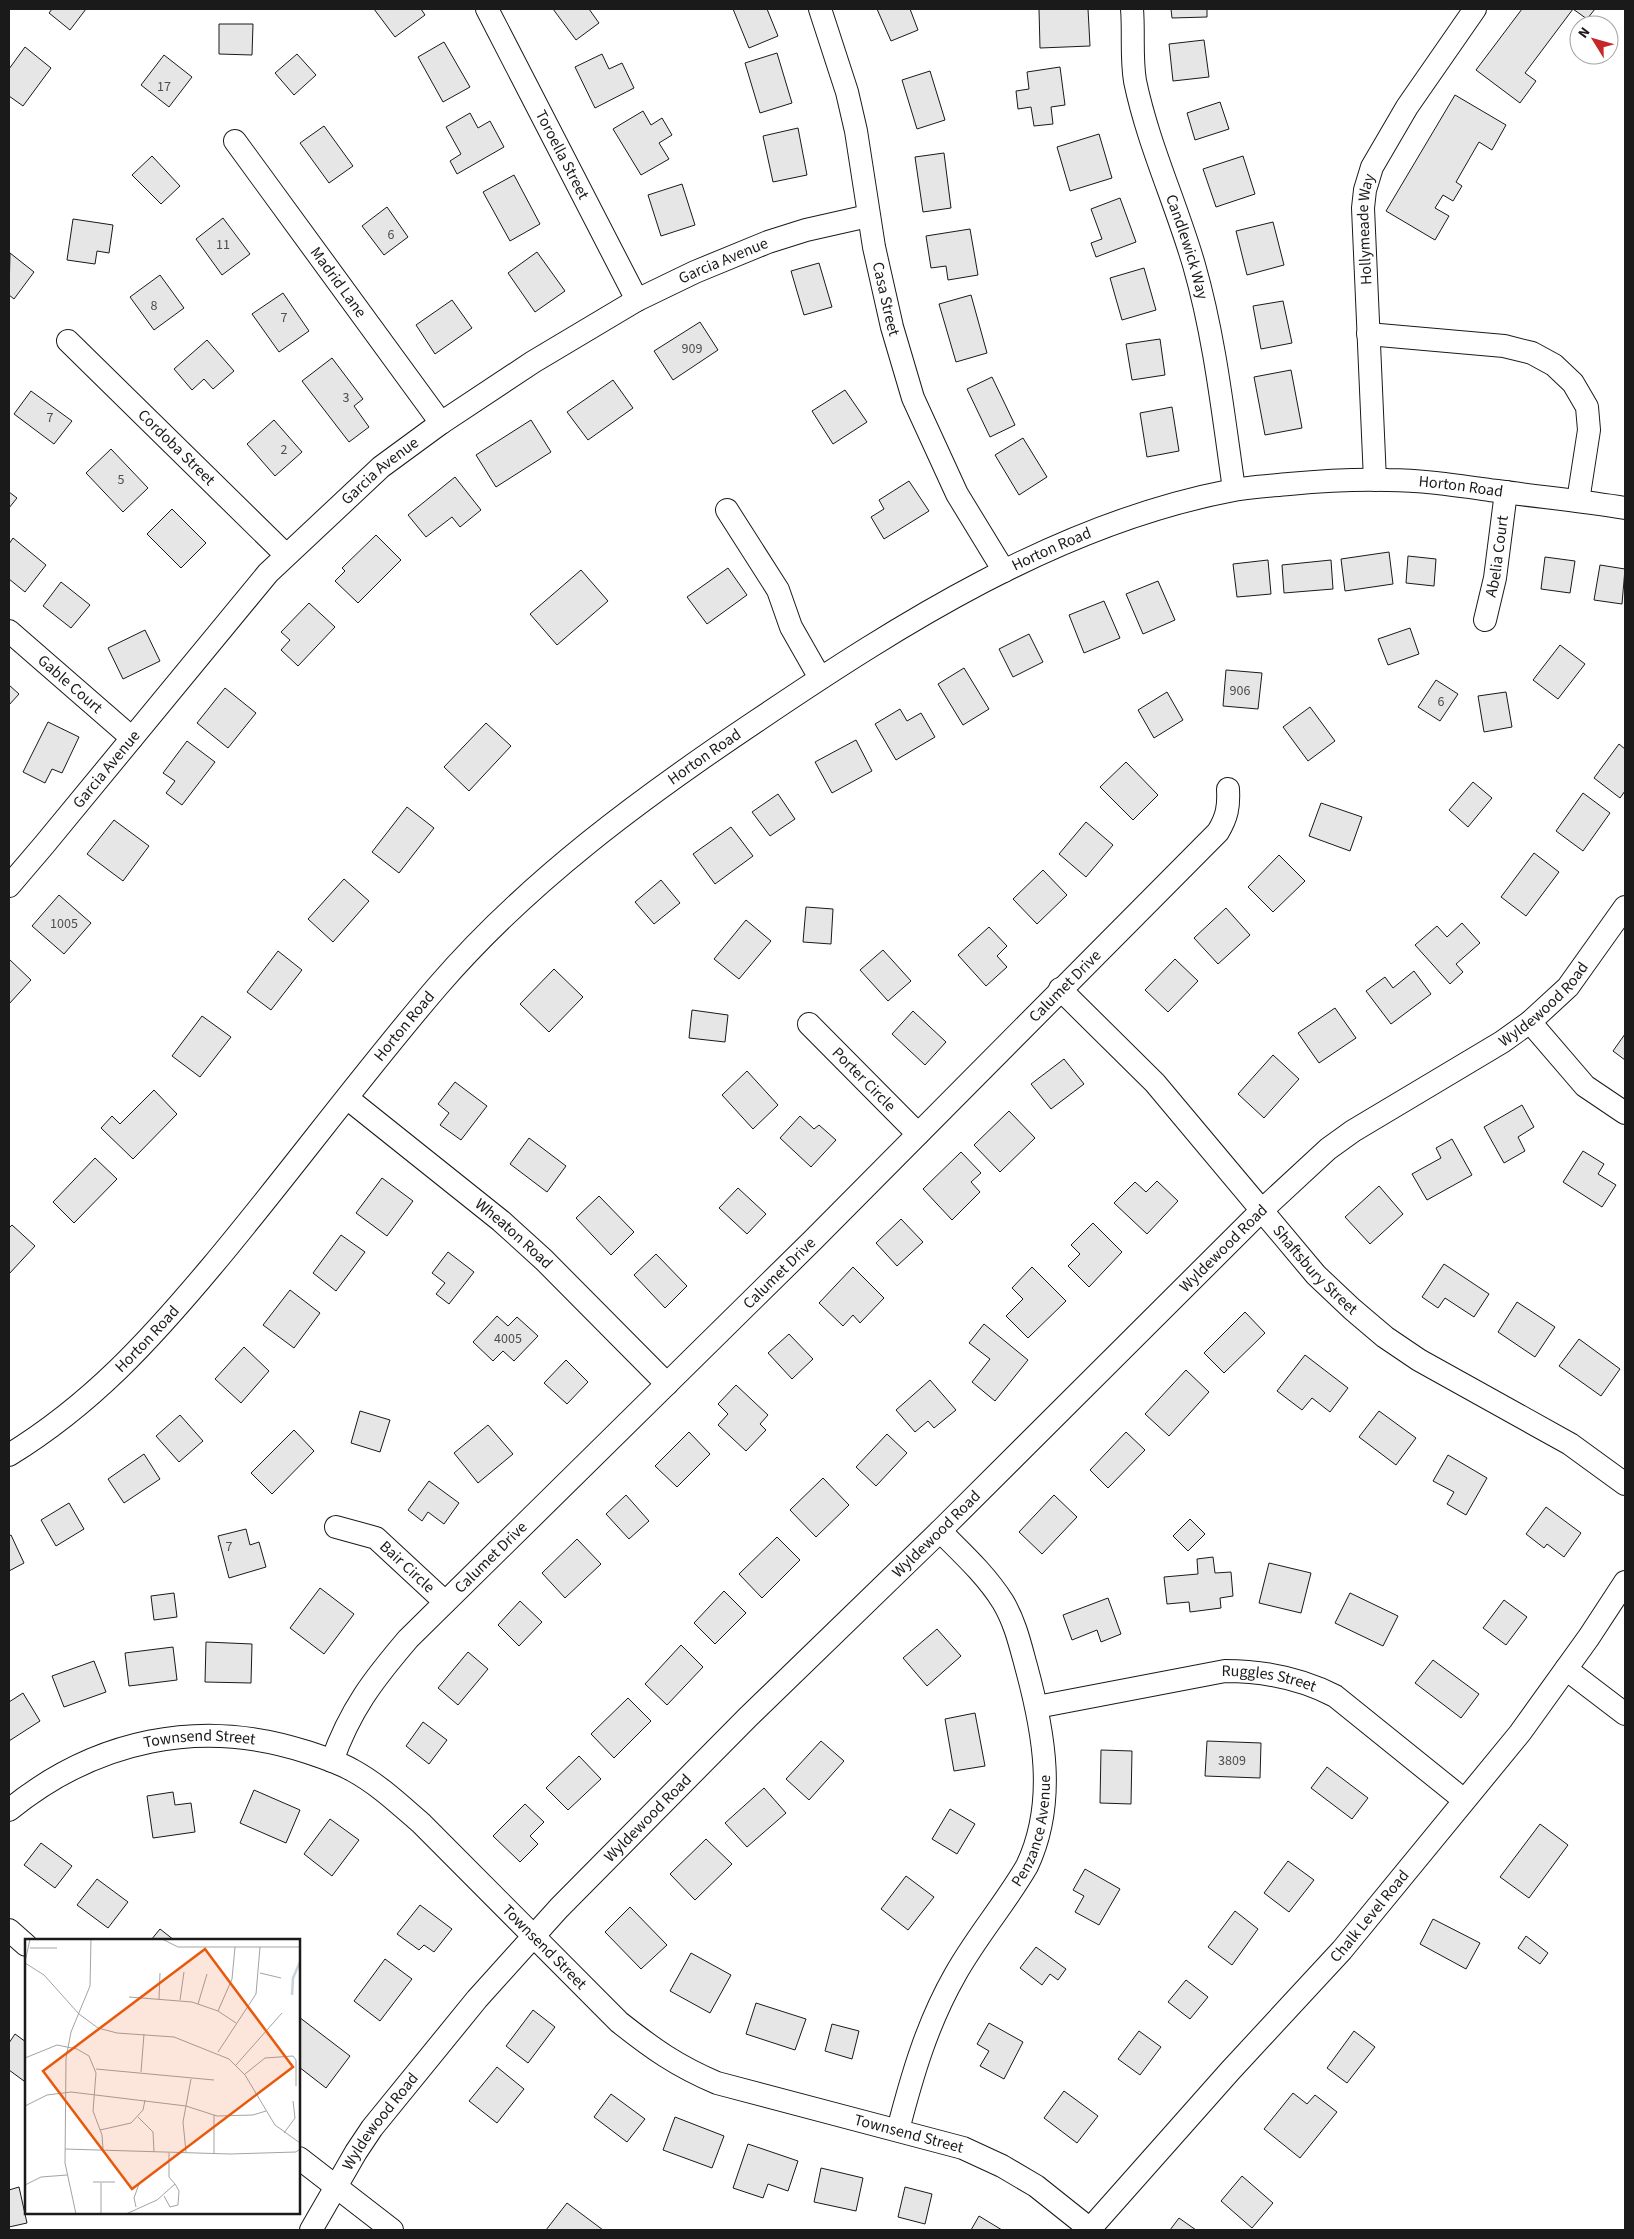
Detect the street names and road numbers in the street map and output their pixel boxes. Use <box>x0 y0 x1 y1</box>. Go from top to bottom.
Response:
street label: Toroella Street <box>530 106 595 204</box>
street label: Hollymeade Way <box>1352 171 1380 286</box>
street label: Candlewick Way <box>1160 191 1214 302</box>
street label: Garcia Avenue <box>675 232 772 289</box>
street label: Madrid Lane <box>305 242 372 322</box>
street label: Casa Street <box>867 260 905 339</box>
street label: Cordoba Street <box>133 404 221 491</box>
street label: Garcia Avenue <box>336 432 423 510</box>
street label: Horton Road <box>1418 470 1504 503</box>
street label: Abelia Court <box>1480 514 1514 599</box>
street label: Horton Road <box>1008 522 1094 576</box>
street label: Gable Court <box>33 650 108 719</box>
street label: Horton Road <box>663 723 746 790</box>
street label: Garcia Avenue <box>68 725 145 813</box>
street label: Calumet Drive <box>1024 945 1106 1027</box>
street label: Wyldewood Road <box>1494 957 1593 1052</box>
street label: Horton Road <box>369 986 440 1066</box>
street label: Porter Circle <box>827 1042 901 1117</box>
street label: Wheaton Road <box>470 1193 558 1274</box>
street label: Wyldewood Road <box>1174 1199 1272 1297</box>
street label: Shaftsbury Street <box>1268 1220 1363 1320</box>
street label: Calumet Drive <box>738 1232 821 1314</box>
street label: Horton Road <box>110 1301 184 1378</box>
street label: Wyldewood Road <box>887 1485 986 1583</box>
street label: Calumet Drive <box>449 1516 532 1598</box>
street label: Bair Circle <box>375 1536 440 1598</box>
street label: Ruggles Street <box>1222 1660 1320 1698</box>
street label: Townsend Street <box>142 1725 257 1754</box>
street label: Wyldewood Road <box>599 1769 697 1867</box>
street label: Penzance Avenue <box>1006 1775 1056 1891</box>
street label: Chalk Level Road <box>1325 1865 1414 1967</box>
street label: Townsend Street <box>497 1900 592 1995</box>
street label: Wyldewood Road <box>337 2068 424 2174</box>
street label: Townsend Street <box>852 2109 966 2159</box>

